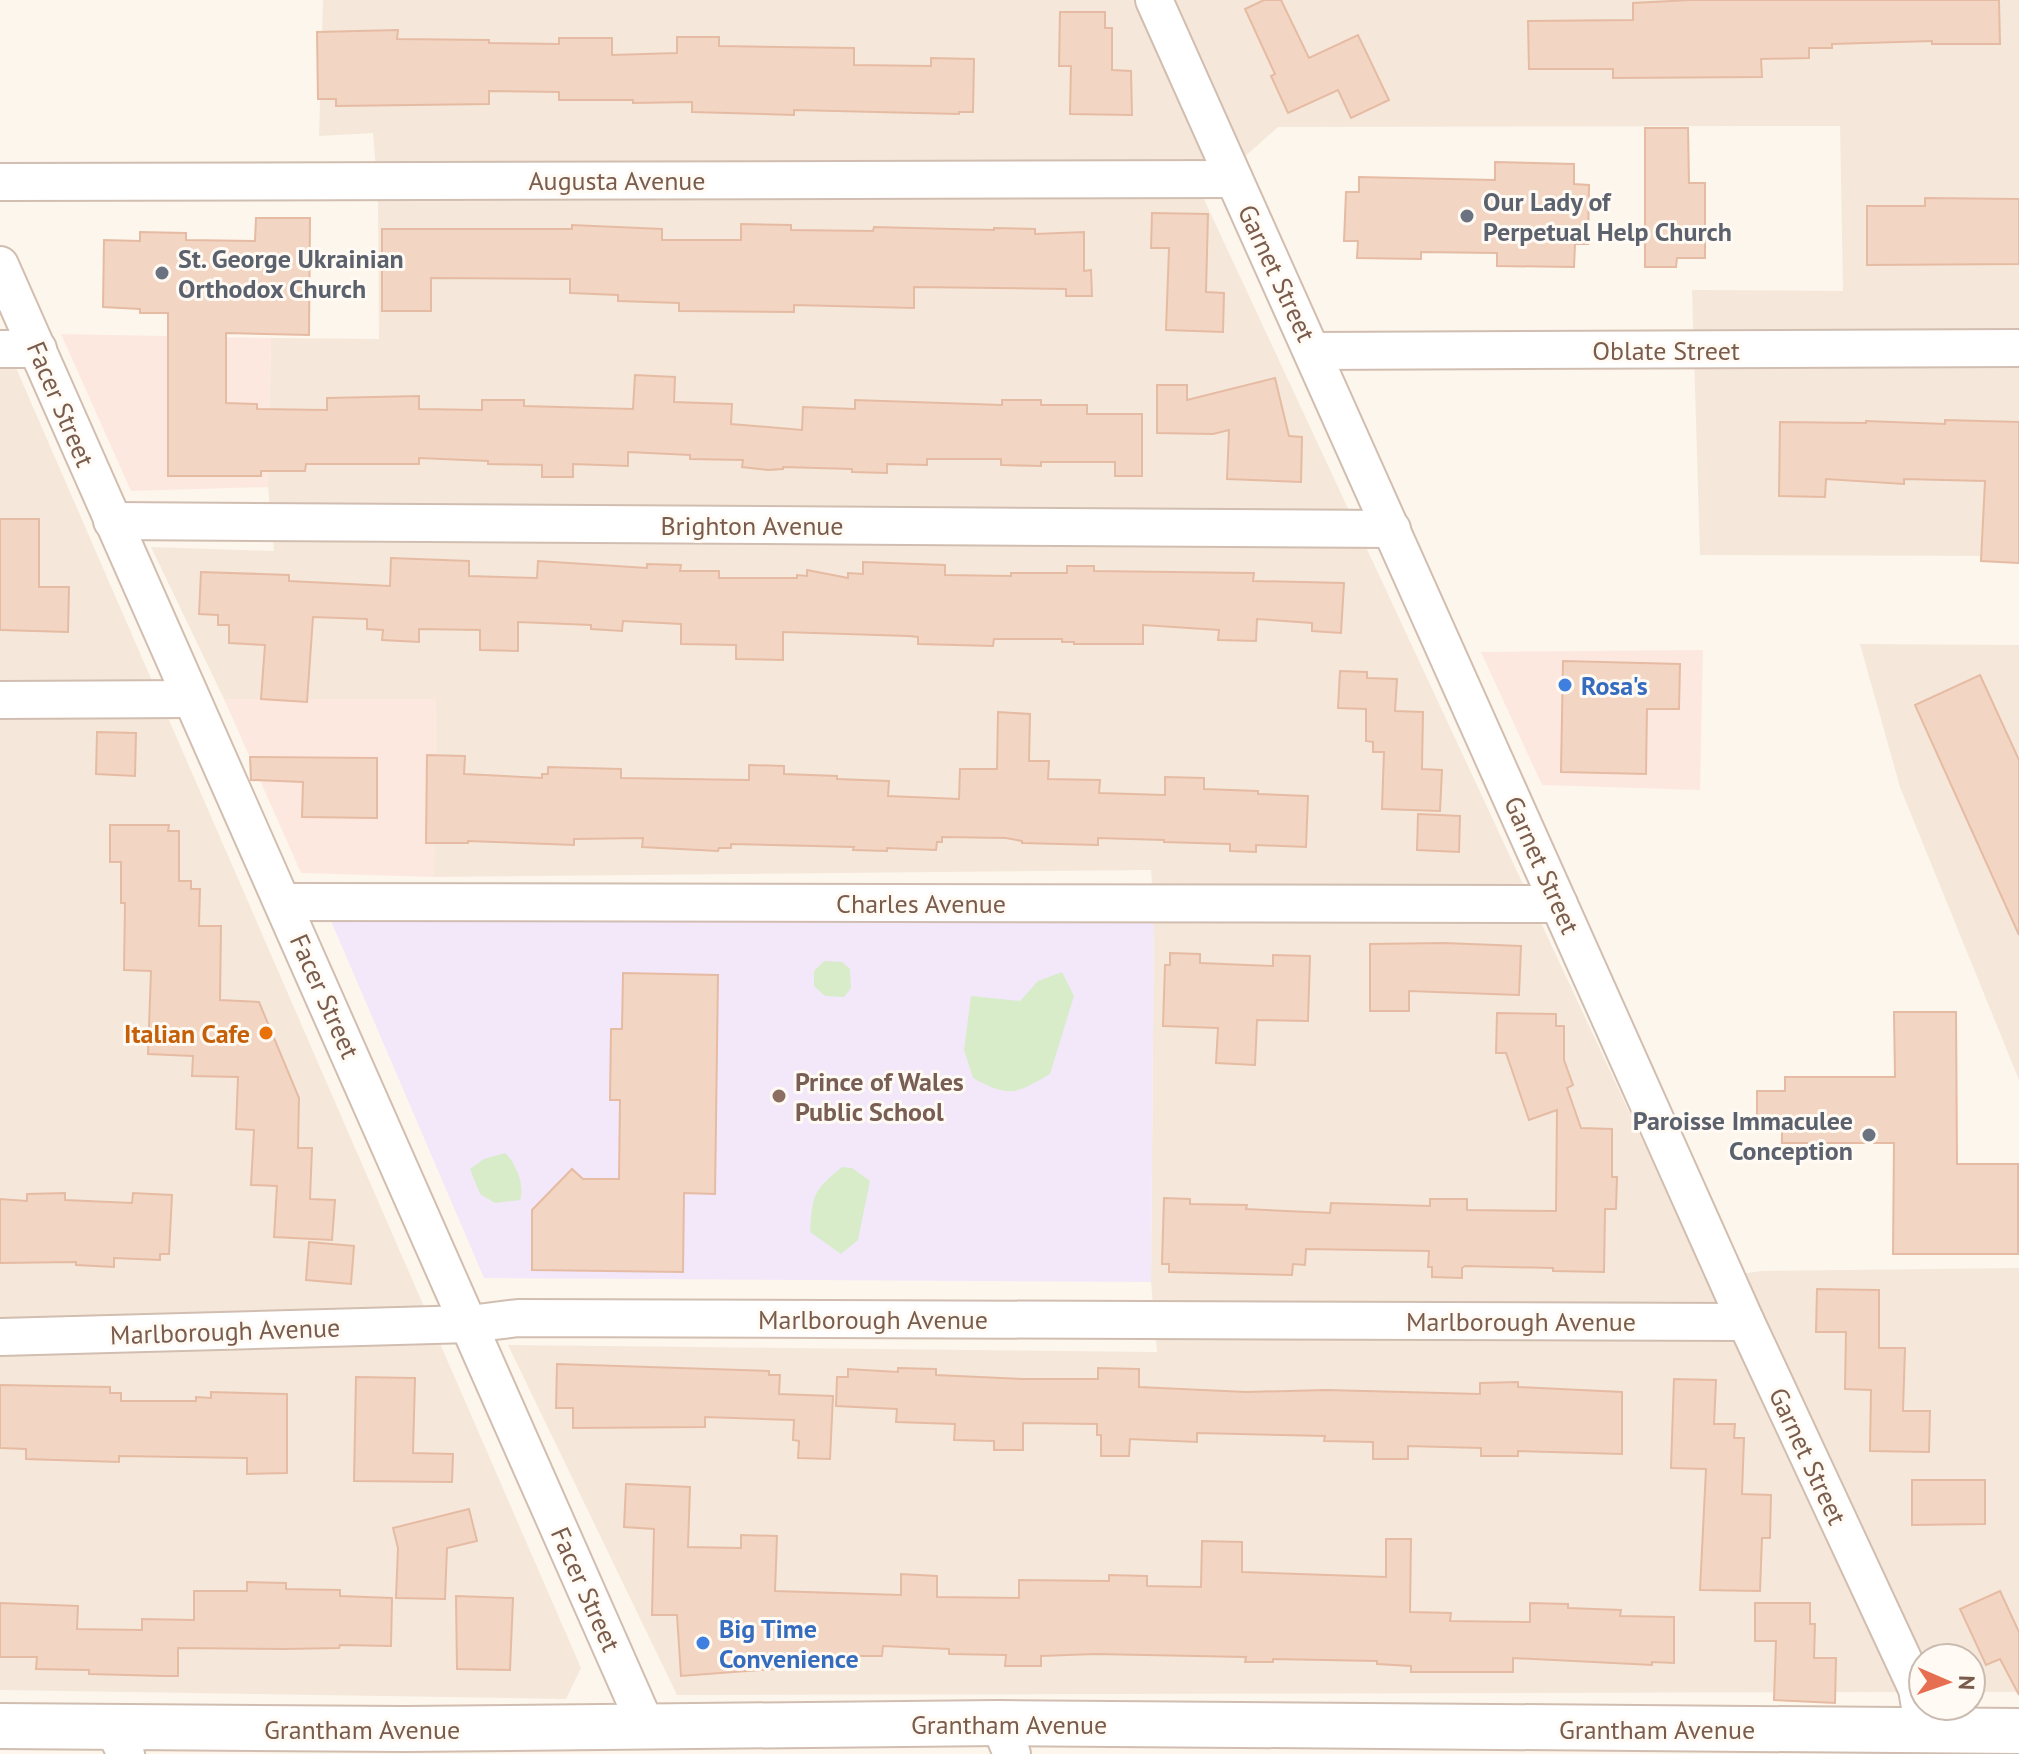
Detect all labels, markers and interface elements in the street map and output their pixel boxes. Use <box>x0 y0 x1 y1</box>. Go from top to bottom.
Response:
street label: Augusta Avenue <box>528 164 706 197</box>
place label: Our Lady of Perpetual Help Church <box>1483 185 1732 248</box>
street label: Garnet Street <box>1231 199 1323 347</box>
marker: Our Lady of Perpetual Help Church <box>1458 207 1476 225</box>
place label: St. George Ukrainian Orthodox Church <box>178 242 404 305</box>
marker: St. George Ukrainian Orthodox Church <box>153 264 171 282</box>
street label: Oblate Street <box>1592 334 1740 367</box>
street label: Facer Street <box>20 336 102 472</box>
street label: Brighton Avenue <box>660 509 844 542</box>
place label: Rosa's <box>1581 669 1648 702</box>
marker: Rosa's <box>1556 676 1574 694</box>
street label: Garnet Street <box>1497 791 1587 939</box>
street label: Charles Avenue <box>836 887 1006 920</box>
street label: Facer Street <box>283 929 367 1064</box>
place label: Italian Cafe <box>124 1017 250 1050</box>
marker: Italian Cafe <box>257 1024 275 1042</box>
place label: Prince of Wales Public School <box>795 1065 964 1128</box>
marker: Prince of Wales Public School <box>770 1087 788 1105</box>
place label: Paroisse Immaculee Conception <box>1633 1104 1853 1167</box>
marker: Paroisse Immaculee Conception <box>1860 1126 1878 1144</box>
street label: Marlborough Avenue <box>758 1303 988 1336</box>
street label: Marlborough Avenue <box>1406 1305 1636 1338</box>
street label: Marlborough Avenue <box>109 1310 341 1352</box>
street label: Garnet Street <box>1762 1382 1854 1530</box>
street label: Facer Street <box>544 1522 628 1657</box>
place label: Big Time Convenience <box>719 1612 859 1675</box>
marker: Big Time Convenience <box>694 1634 712 1652</box>
north arrow <box>1907 1642 1987 1722</box>
text: N <box>1953 1675 1981 1690</box>
street label: Grantham Avenue <box>911 1708 1107 1741</box>
street label: Grantham Avenue <box>264 1713 460 1746</box>
street label: Grantham Avenue <box>1559 1713 1755 1746</box>

